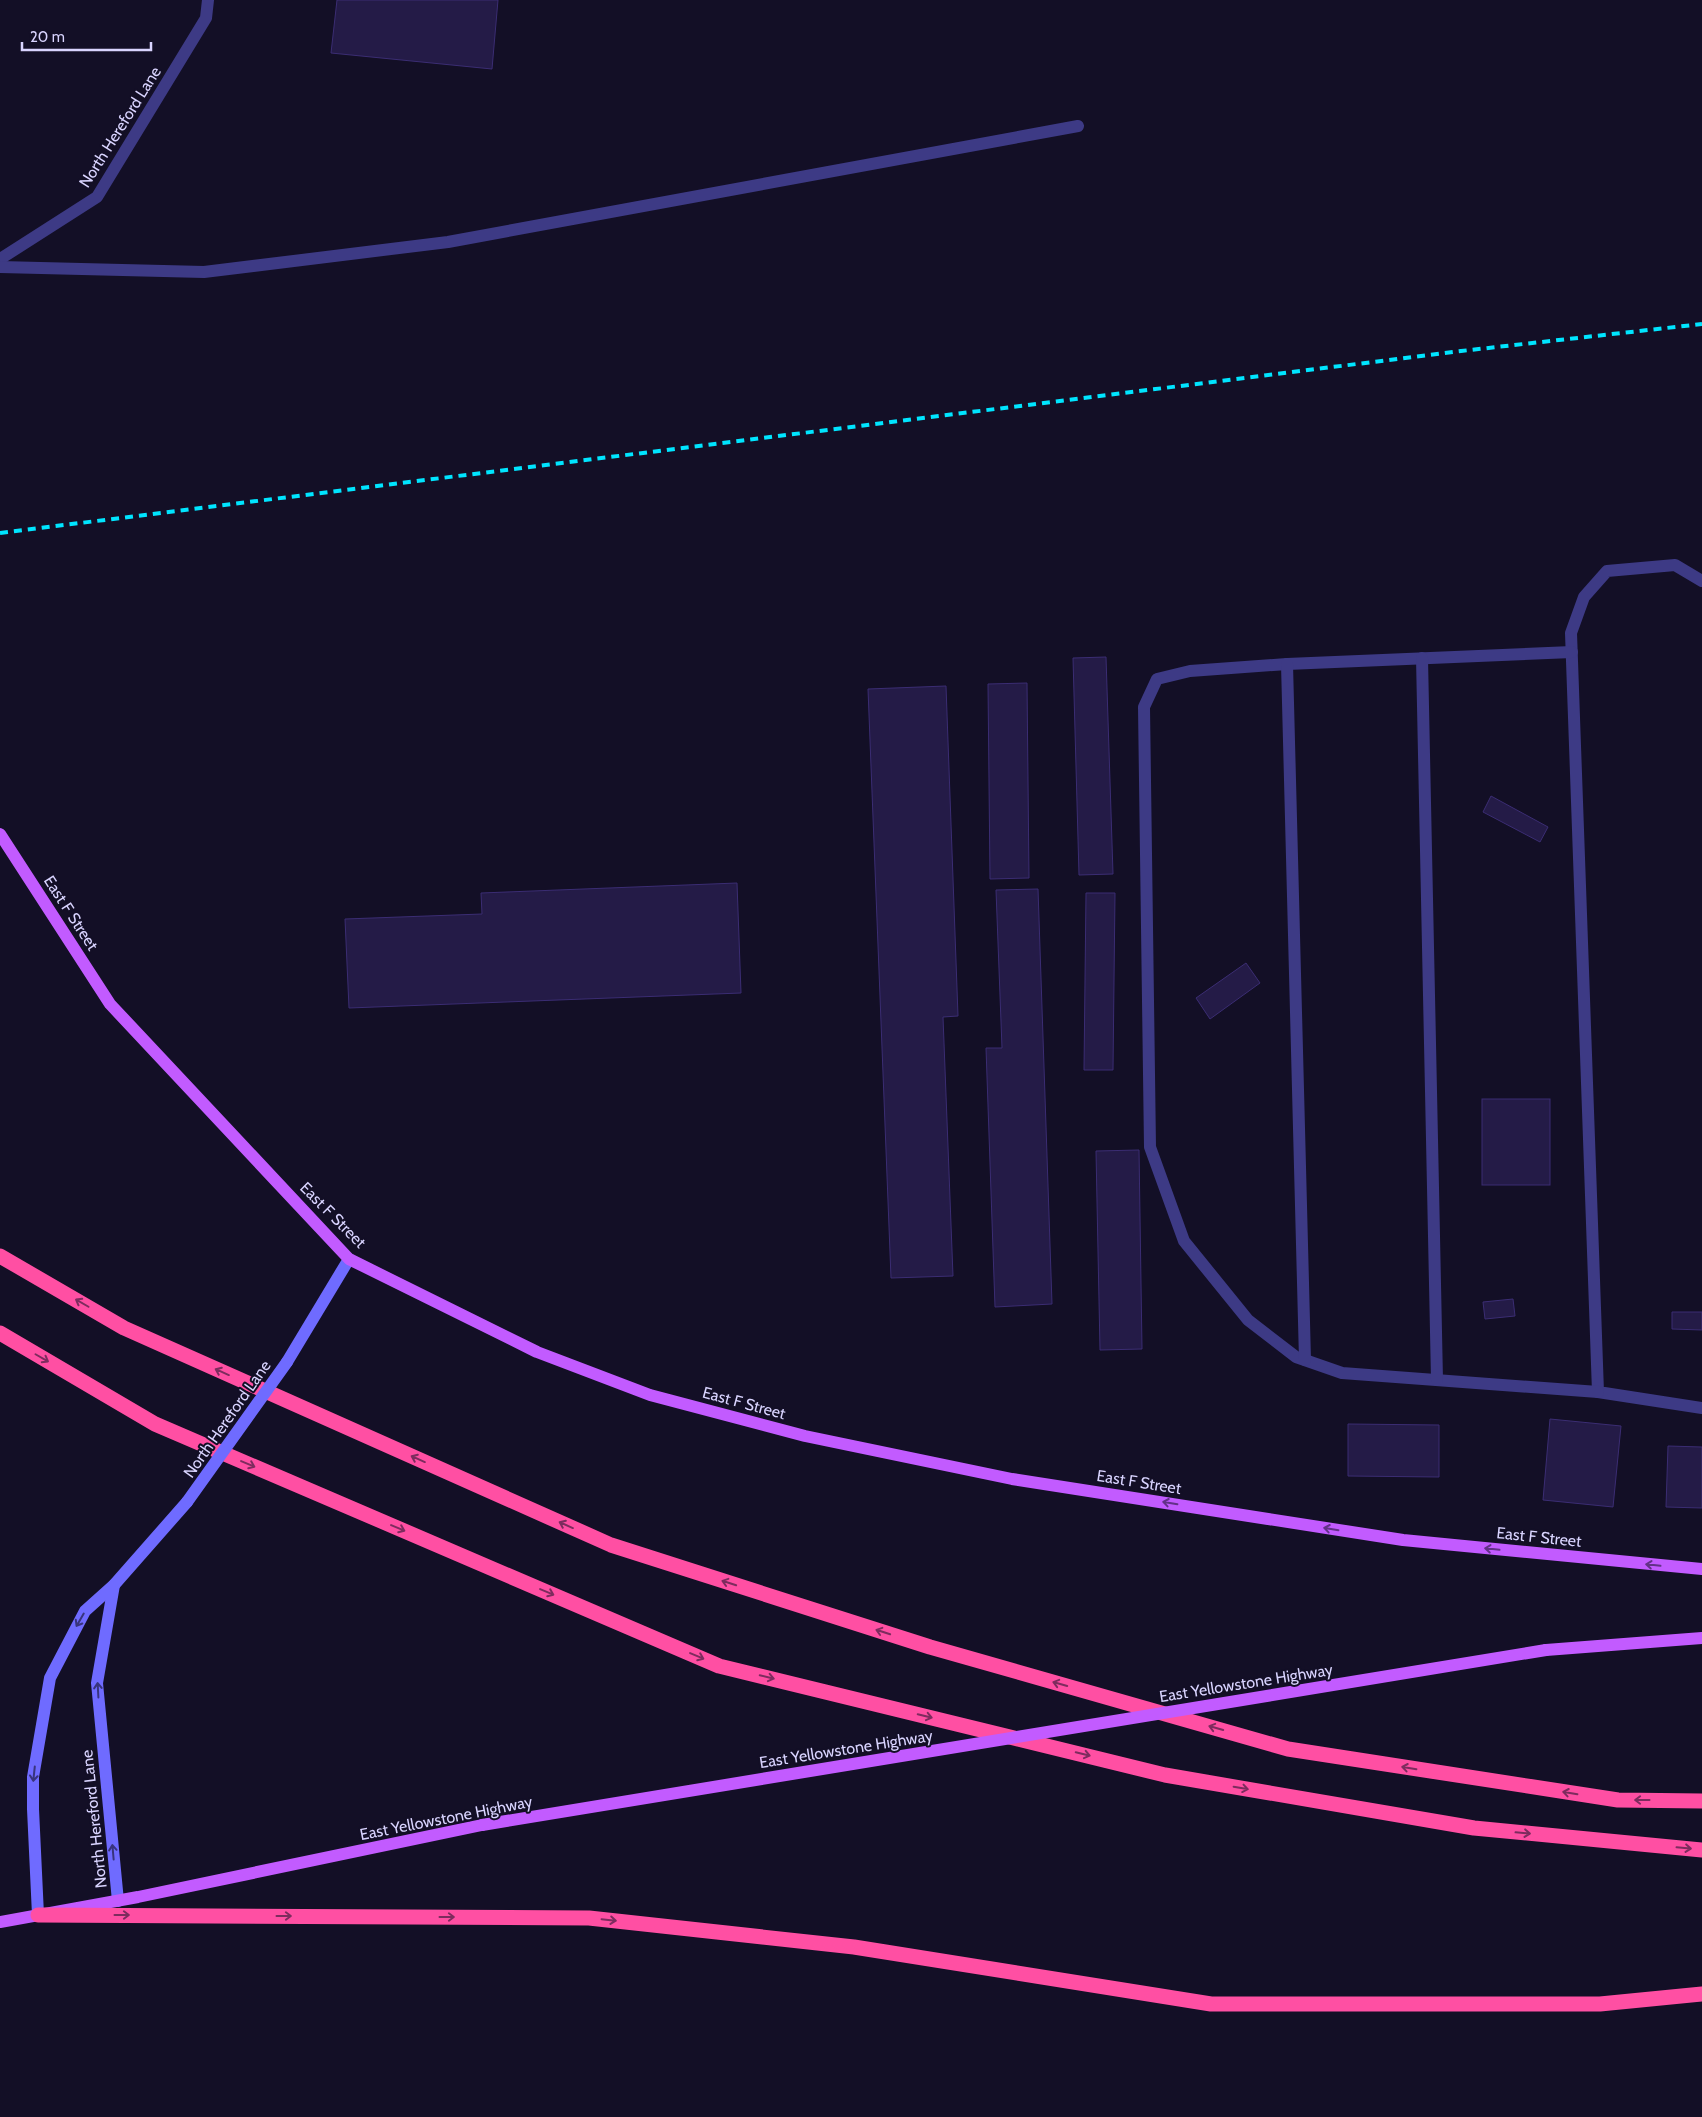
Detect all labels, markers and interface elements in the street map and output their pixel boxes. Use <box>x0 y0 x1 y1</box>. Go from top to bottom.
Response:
scale bar <box>22 20 151 52</box>
text: 20 m <box>30 28 65 46</box>
street label: North Hereford Lane <box>75 63 165 191</box>
street label: East F Street <box>40 872 103 954</box>
street label: East F Street <box>296 1178 370 1252</box>
one-way arrow <box>75 1298 89 1308</box>
one-way arrow <box>35 1353 50 1363</box>
street label: North Hereford Lane <box>179 1357 275 1481</box>
one-way arrow <box>215 1366 230 1376</box>
street label: East F Street <box>700 1383 788 1423</box>
one-way arrow <box>411 1454 426 1464</box>
one-way arrow <box>240 1459 255 1469</box>
street label: East F Street <box>1095 1466 1183 1498</box>
one-way arrow <box>1162 1498 1178 1508</box>
one-way arrow <box>559 1520 574 1530</box>
one-way arrow <box>390 1523 405 1533</box>
one-way arrow <box>1323 1523 1339 1533</box>
street label: East F Street <box>1496 1523 1583 1551</box>
one-way arrow <box>1484 1544 1500 1554</box>
one-way arrow <box>1646 1560 1662 1569</box>
one-way arrow <box>721 1577 737 1587</box>
one-way arrow <box>539 1587 554 1597</box>
one-way arrow <box>75 1612 85 1626</box>
one-way arrow <box>876 1627 892 1637</box>
one-way arrow <box>689 1652 704 1661</box>
street label: East Yellowstone Highway <box>1158 1660 1334 1706</box>
one-way arrow <box>758 1673 774 1682</box>
one-way arrow <box>1052 1678 1068 1688</box>
one-way arrow <box>93 1683 103 1699</box>
one-way arrow <box>916 1712 932 1721</box>
one-way arrow <box>1208 1723 1224 1733</box>
street label: East Yellowstone Highway <box>758 1726 934 1772</box>
street label: North Hereford Lane <box>77 1749 111 1889</box>
one-way arrow <box>1074 1750 1090 1759</box>
one-way arrow <box>1402 1762 1418 1772</box>
one-way arrow <box>29 1765 39 1781</box>
one-way arrow <box>1233 1783 1249 1793</box>
one-way arrow <box>1562 1787 1578 1797</box>
street label: East Yellowstone Highway <box>358 1792 534 1844</box>
one-way arrow <box>1635 1795 1651 1805</box>
one-way arrow <box>1514 1828 1530 1838</box>
one-way arrow <box>1676 1843 1692 1853</box>
one-way arrow <box>109 1844 118 1860</box>
one-way arrow <box>114 1910 130 1920</box>
one-way arrow <box>276 1911 292 1921</box>
one-way arrow <box>438 1912 455 1922</box>
one-way arrow <box>601 1915 617 1925</box>

